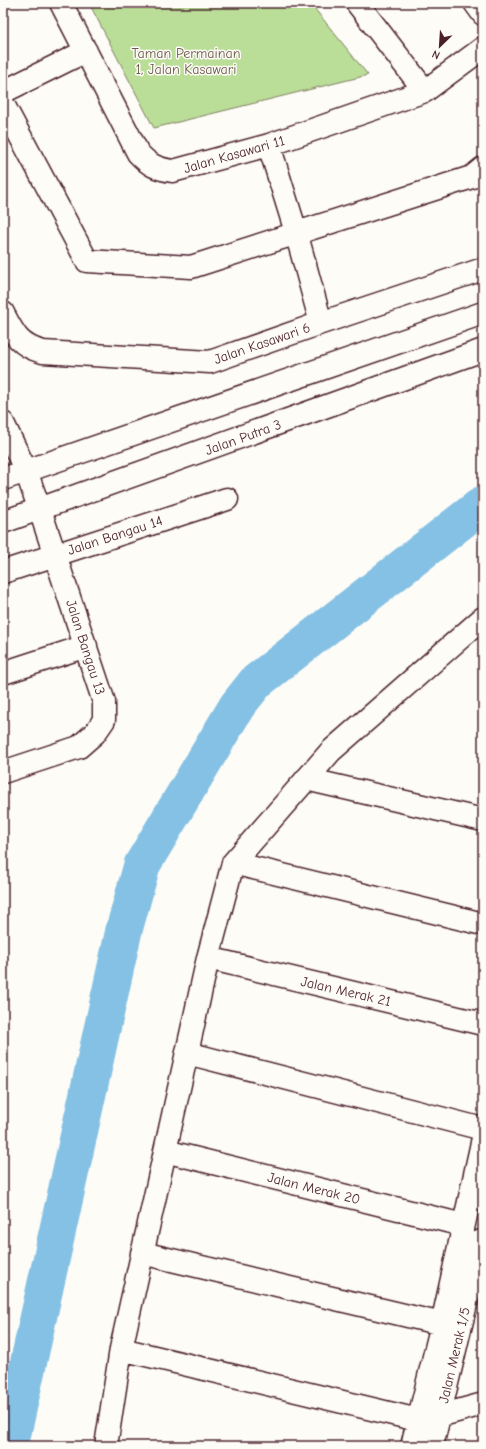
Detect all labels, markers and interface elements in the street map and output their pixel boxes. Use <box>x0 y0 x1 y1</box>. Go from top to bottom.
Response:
north arrow <box>420 26 460 66</box>
park label: Taman Permainan 1, Jalan Kasawari <box>132 45 240 78</box>
text: N <box>430 47 442 62</box>
street label: Jalan Kasawari 11 <box>182 132 287 177</box>
street label: Jalan Kasawari 6 <box>212 319 313 368</box>
street label: Jalan Putra 3 <box>203 416 283 459</box>
street label: Jalan Bangau 14 <box>66 512 165 559</box>
street label: Jalan Bangau 13 <box>62 597 109 697</box>
street label: Jalan Merak 21 <box>299 973 393 1010</box>
street label: Jalan Merak 20 <box>266 1169 362 1208</box>
street label: Jalan Merak 1/5 <box>435 1305 474 1405</box>

